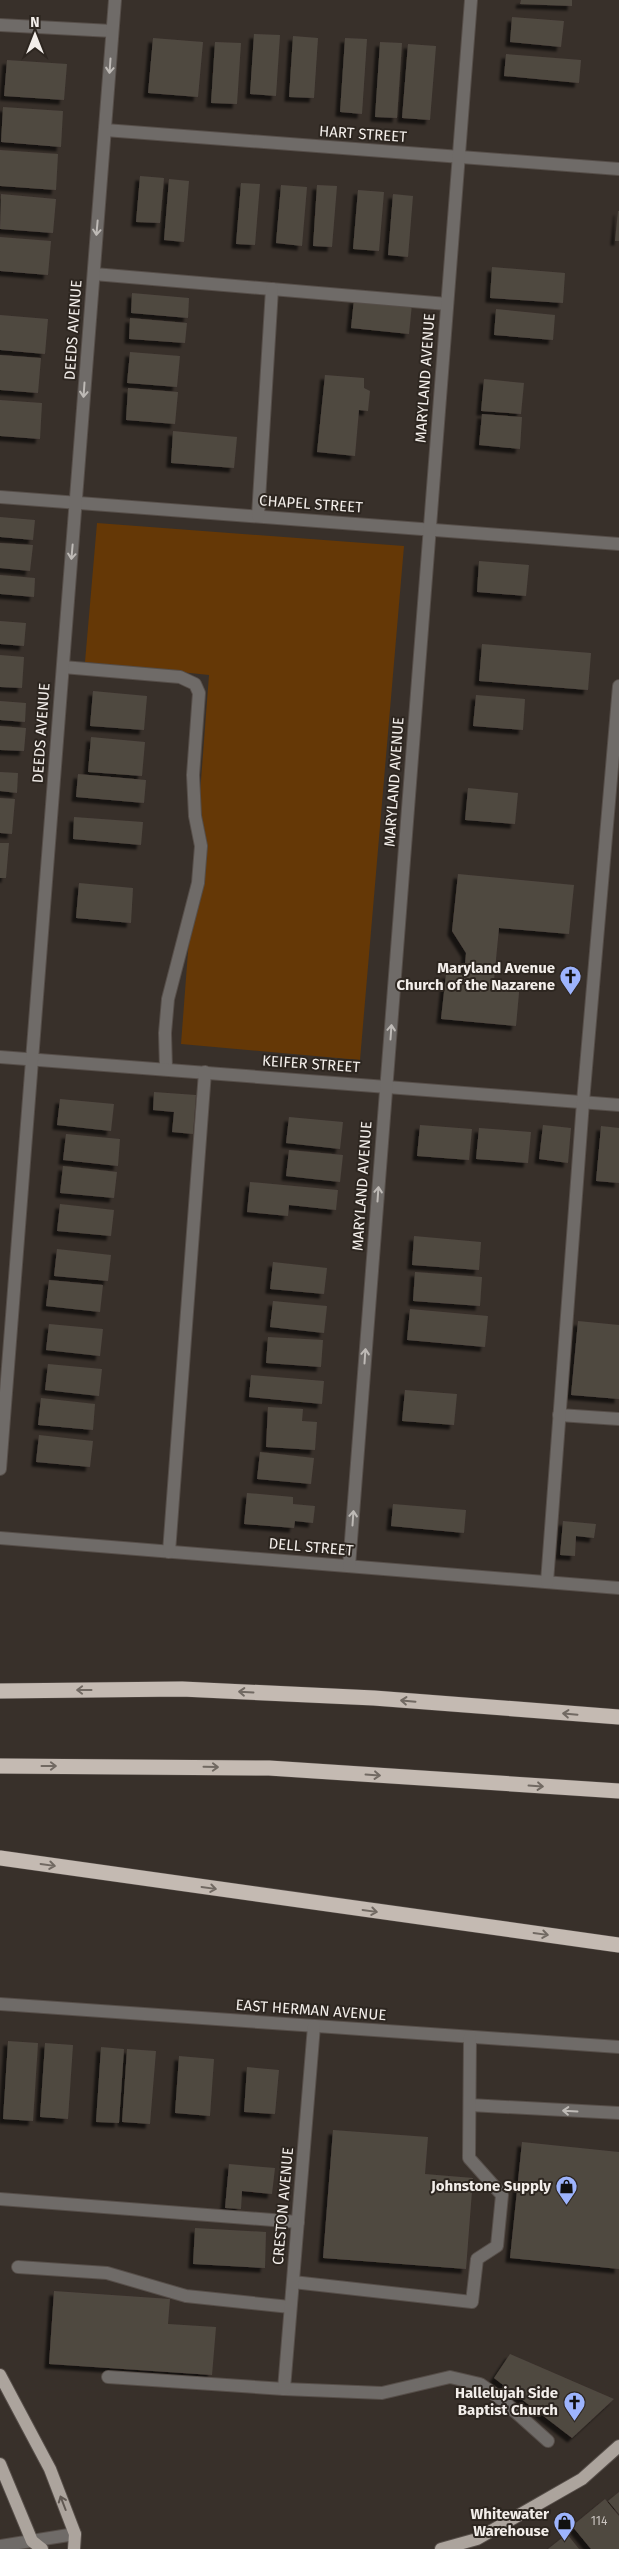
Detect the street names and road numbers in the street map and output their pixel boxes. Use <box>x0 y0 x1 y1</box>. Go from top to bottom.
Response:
street label: HART STREET <box>319 122 408 146</box>
street label: DEEDS AVENUE <box>61 279 85 381</box>
street label: MARYLAND AVENUE <box>411 312 439 444</box>
street label: CHAPEL STREET <box>259 491 364 517</box>
street label: DEEDS AVENUE <box>29 682 53 784</box>
street label: MARYLAND AVENUE <box>380 716 408 848</box>
street label: KEIFER STREET <box>261 1052 361 1076</box>
street label: MARYLAND AVENUE <box>348 1120 376 1252</box>
street label: DELL STREET <box>268 1534 354 1560</box>
street label: EAST HERMAN AVENUE <box>235 1996 387 2024</box>
street label: CRESTON AVENUE <box>269 2146 297 2266</box>

